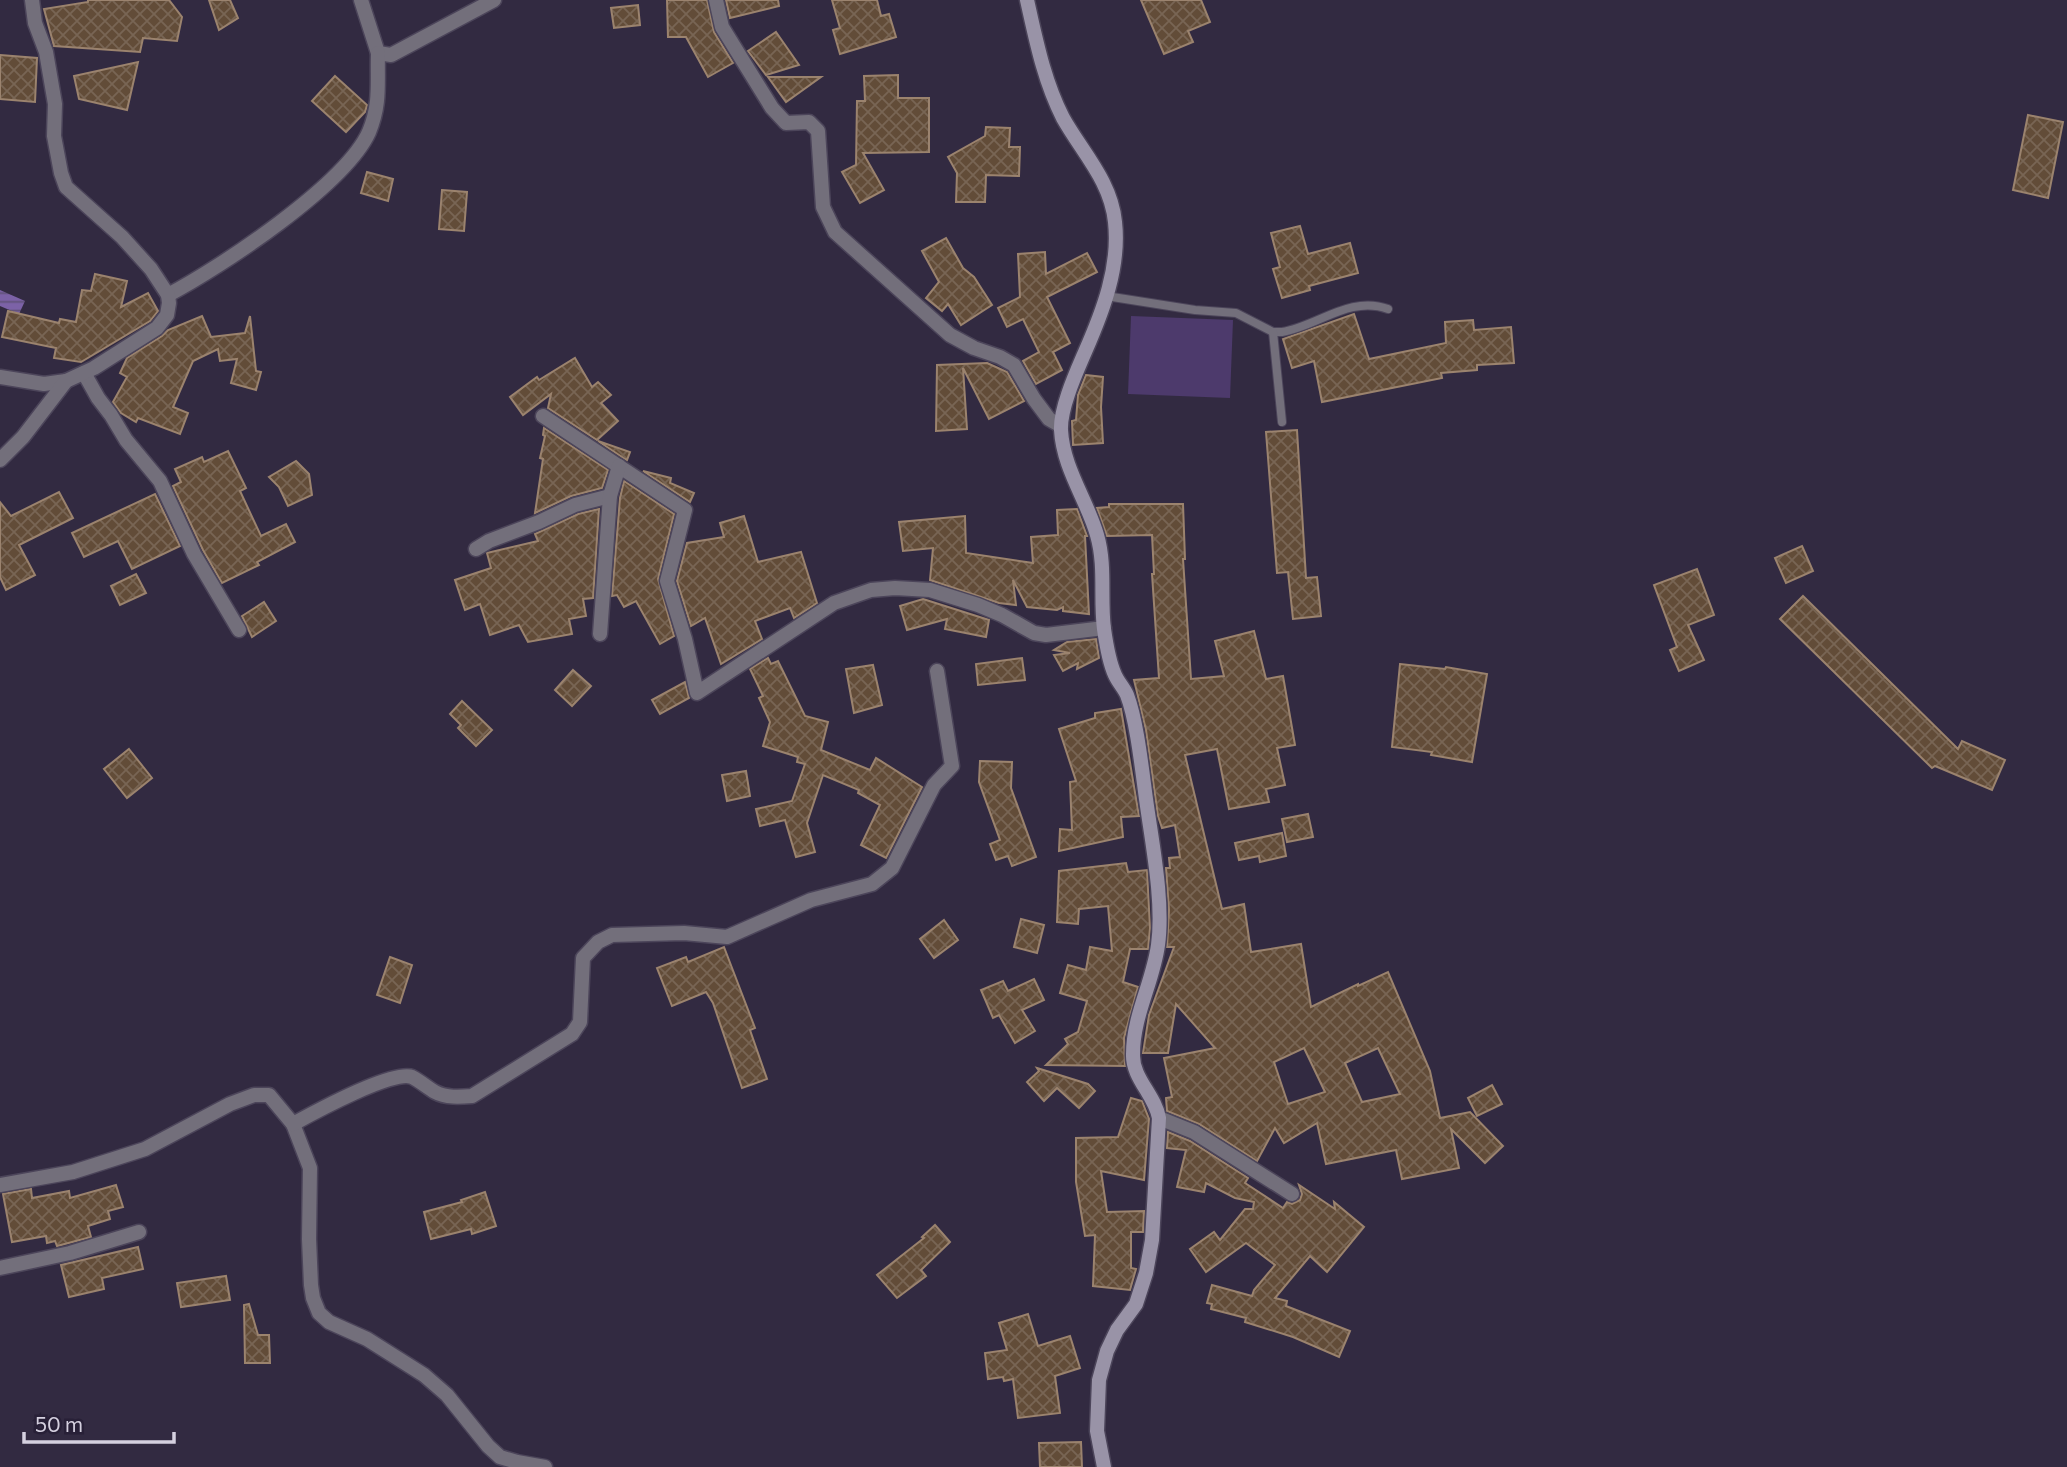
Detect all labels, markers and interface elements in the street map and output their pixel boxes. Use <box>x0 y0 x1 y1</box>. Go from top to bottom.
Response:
scale bar <box>24 1400 175 1444</box>
text: 50 m <box>35 1411 83 1436</box>

